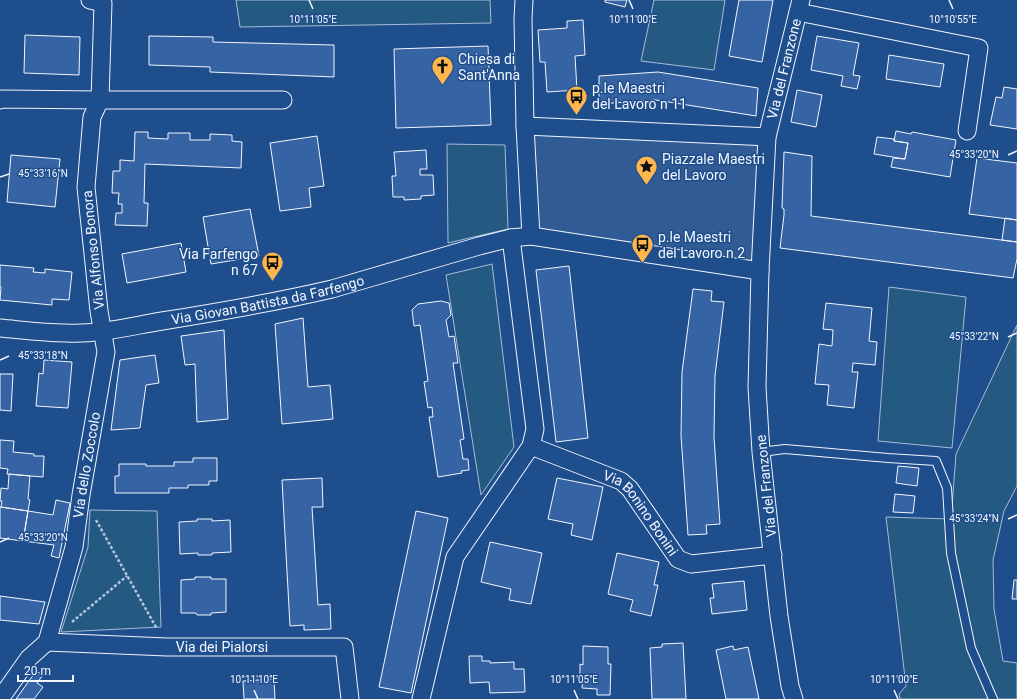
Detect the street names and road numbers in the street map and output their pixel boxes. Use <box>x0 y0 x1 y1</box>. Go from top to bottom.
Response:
street label: Via del Franzone <box>764 17 804 121</box>
street label: Via Alfonso Bonora <box>79 190 107 310</box>
street label: Via Giovan Battista da Farfengo <box>170 272 366 327</box>
street label: Via dello Zoccolo <box>70 411 103 519</box>
street label: Via del Franzone <box>753 434 779 538</box>
street label: Via Bonino Bonini <box>601 467 681 559</box>
street label: Via dei Pialorsi <box>176 639 268 655</box>

